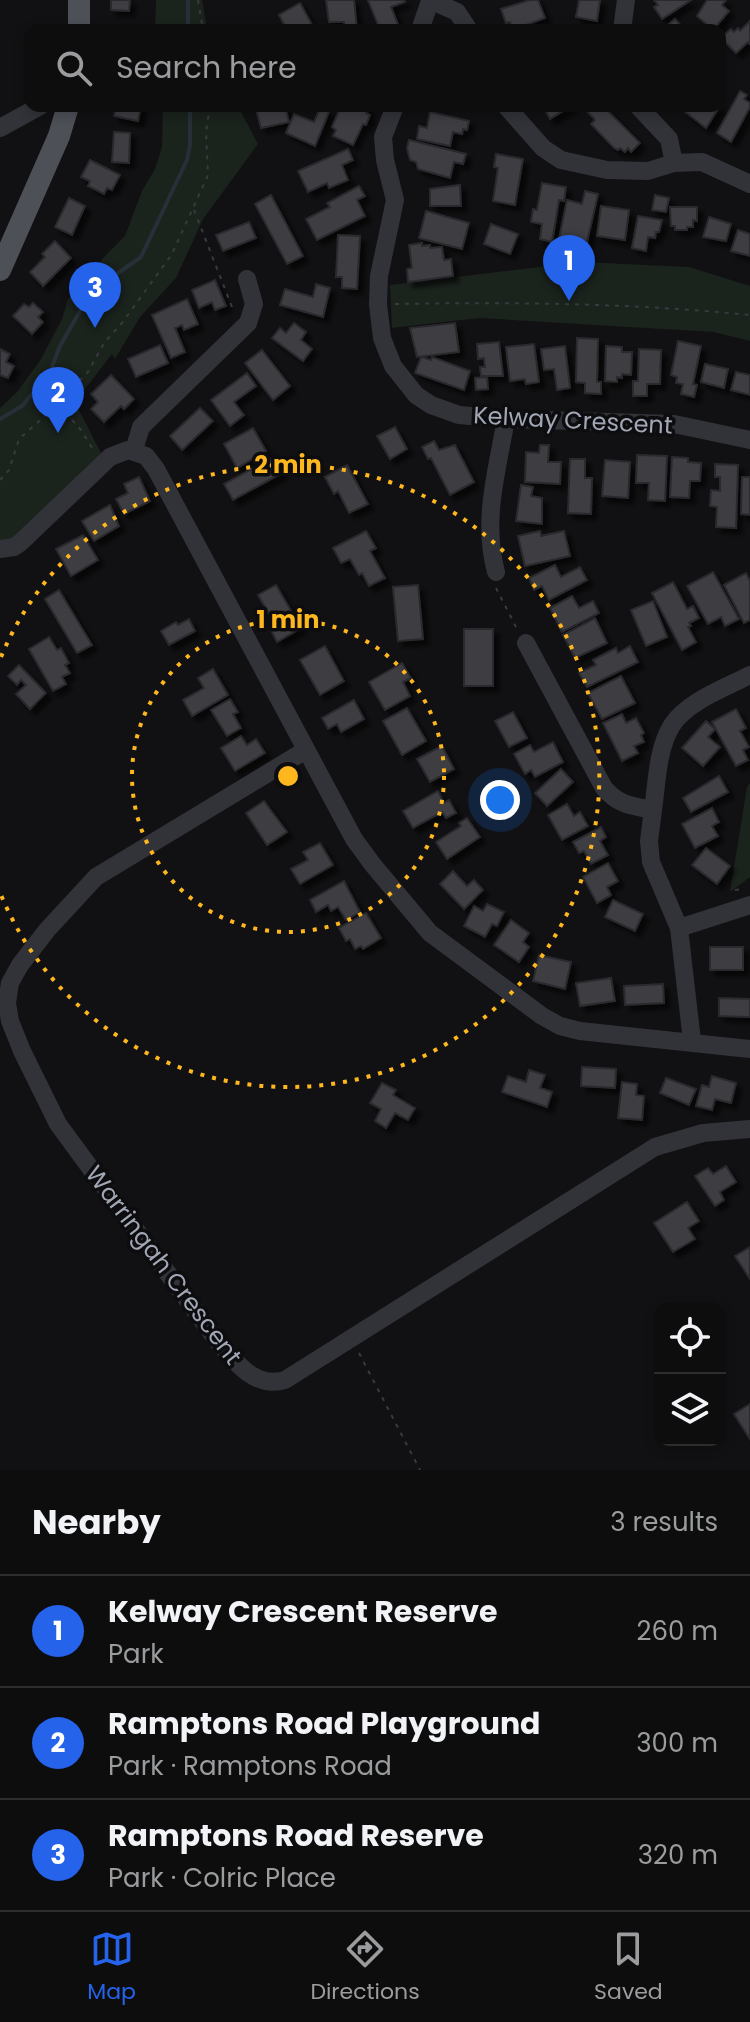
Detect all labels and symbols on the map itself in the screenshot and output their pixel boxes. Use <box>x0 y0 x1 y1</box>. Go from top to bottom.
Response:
pin: 1 <box>543 235 595 301</box>
pin: 3 <box>69 262 121 328</box>
pin: 2 <box>32 367 84 433</box>
street label: Kelway Crescent <box>473 398 673 442</box>
text: 2 min <box>254 448 322 481</box>
text: 1 min <box>257 603 319 636</box>
centre of rings <box>274 762 302 790</box>
your location <box>480 780 520 820</box>
street label: Warringah Crescent <box>78 1159 250 1371</box>

